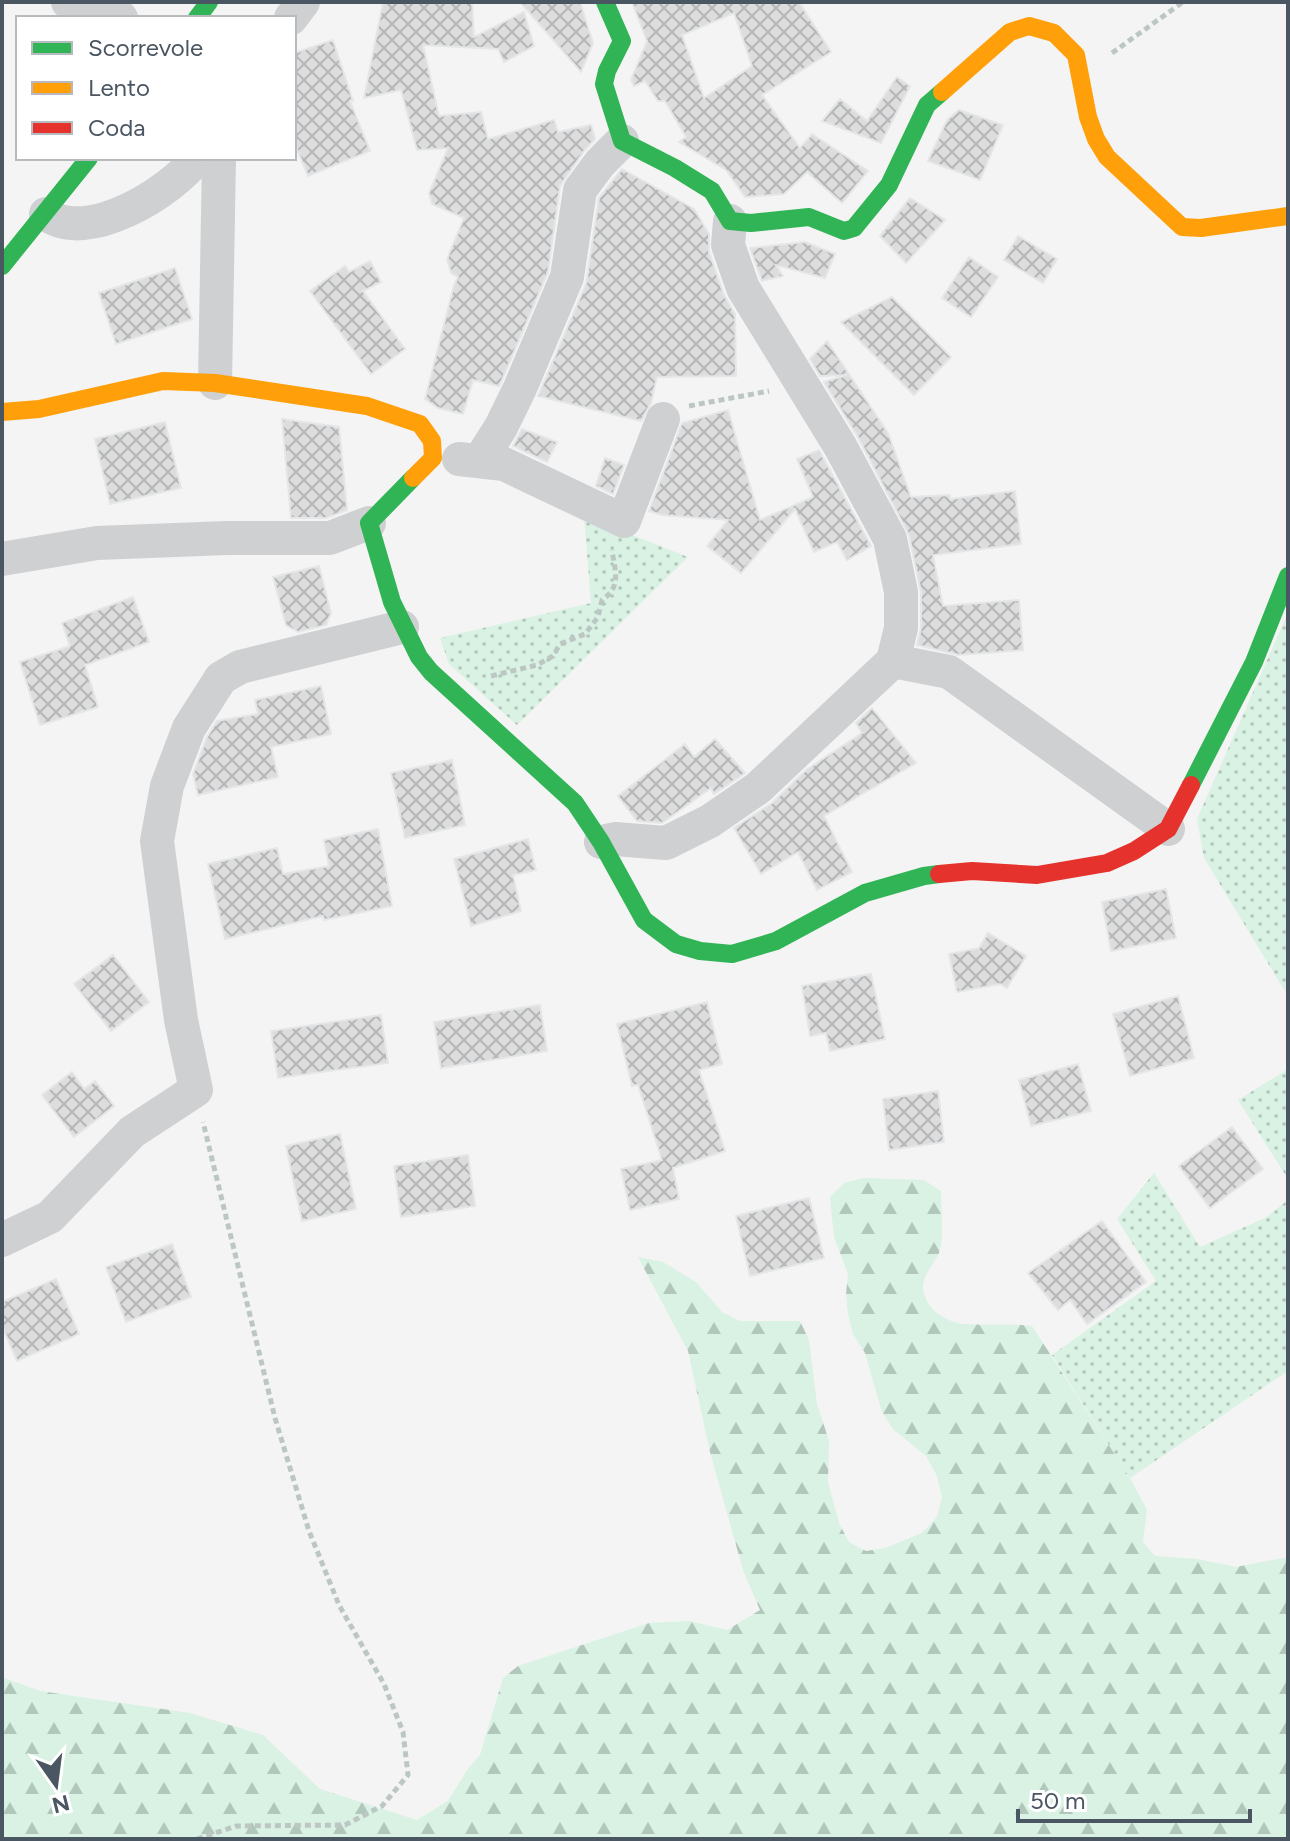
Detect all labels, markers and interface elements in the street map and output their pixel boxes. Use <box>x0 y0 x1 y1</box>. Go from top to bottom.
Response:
legend <box>16 16 296 160</box>
text: Scorrevole <box>88 33 203 62</box>
text: Lento <box>88 73 150 102</box>
text: Coda <box>88 113 146 142</box>
north arrow <box>16 1745 96 1825</box>
scale bar <box>1018 1773 1250 1823</box>
text: 50 m <box>1030 1786 1086 1815</box>
text: N <box>49 1789 72 1819</box>

